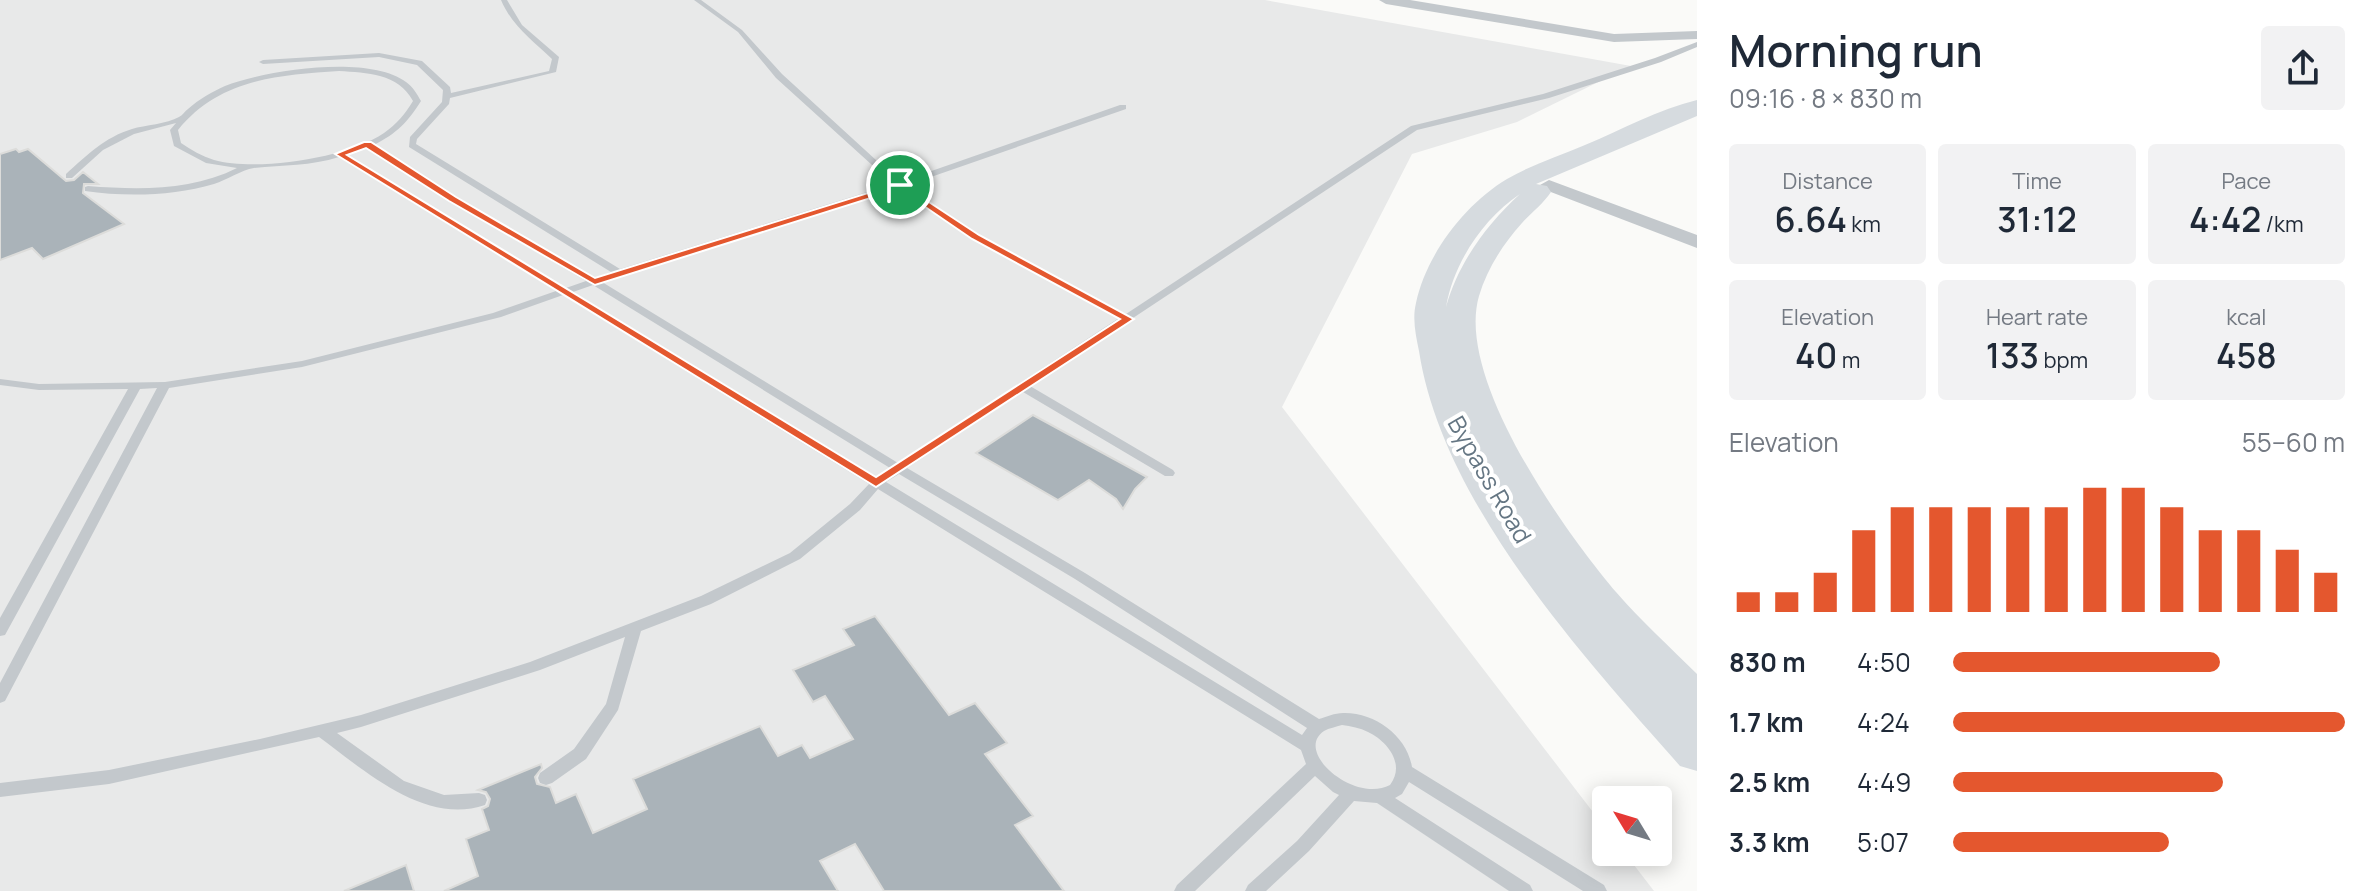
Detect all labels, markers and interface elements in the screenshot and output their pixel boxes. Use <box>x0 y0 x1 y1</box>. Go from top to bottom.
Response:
text: Morning run <box>1729 20 1983 80</box>
button: share <box>2261 26 2345 110</box>
text: 09:16 · 8 × 830 m <box>1729 80 1922 116</box>
pin <box>866 151 934 219</box>
icon: arrive <box>878 163 922 207</box>
text: Distance <box>1783 166 1873 196</box>
text: Time <box>2012 166 2062 196</box>
text: Pace <box>2221 166 2271 196</box>
text: 6.64 <box>1774 196 1847 242</box>
text: 31:12 <box>1997 196 2077 242</box>
text: 4:42 <box>2189 196 2261 242</box>
text: km <box>1847 209 1881 239</box>
text: /km <box>2261 209 2304 239</box>
text: Elevation <box>1781 302 1874 332</box>
text: Heart rate <box>1986 302 2088 332</box>
text: kcal <box>2226 302 2266 332</box>
text: 40 <box>1795 332 1837 378</box>
text: 133 <box>1986 332 2039 378</box>
text: 458 <box>2216 332 2277 378</box>
text: m <box>1837 345 1860 375</box>
text: bpm <box>2039 345 2088 375</box>
street label: Bypass Road <box>1441 410 1540 549</box>
text: Elevation <box>1729 424 1839 460</box>
text: 55–60 m <box>2242 424 2345 460</box>
text: 830 m <box>1729 644 1806 680</box>
text: 4:50 <box>1857 644 1911 680</box>
text: 1.7 km <box>1729 704 1804 740</box>
text: 4:24 <box>1857 704 1910 740</box>
text: 2.5 km <box>1729 764 1810 800</box>
text: 4:49 <box>1857 764 1911 800</box>
north arrow <box>1592 786 1672 866</box>
map controls <box>1592 786 1672 866</box>
text: 3.3 km <box>1729 824 1810 860</box>
text: 5:07 <box>1857 824 1909 860</box>

